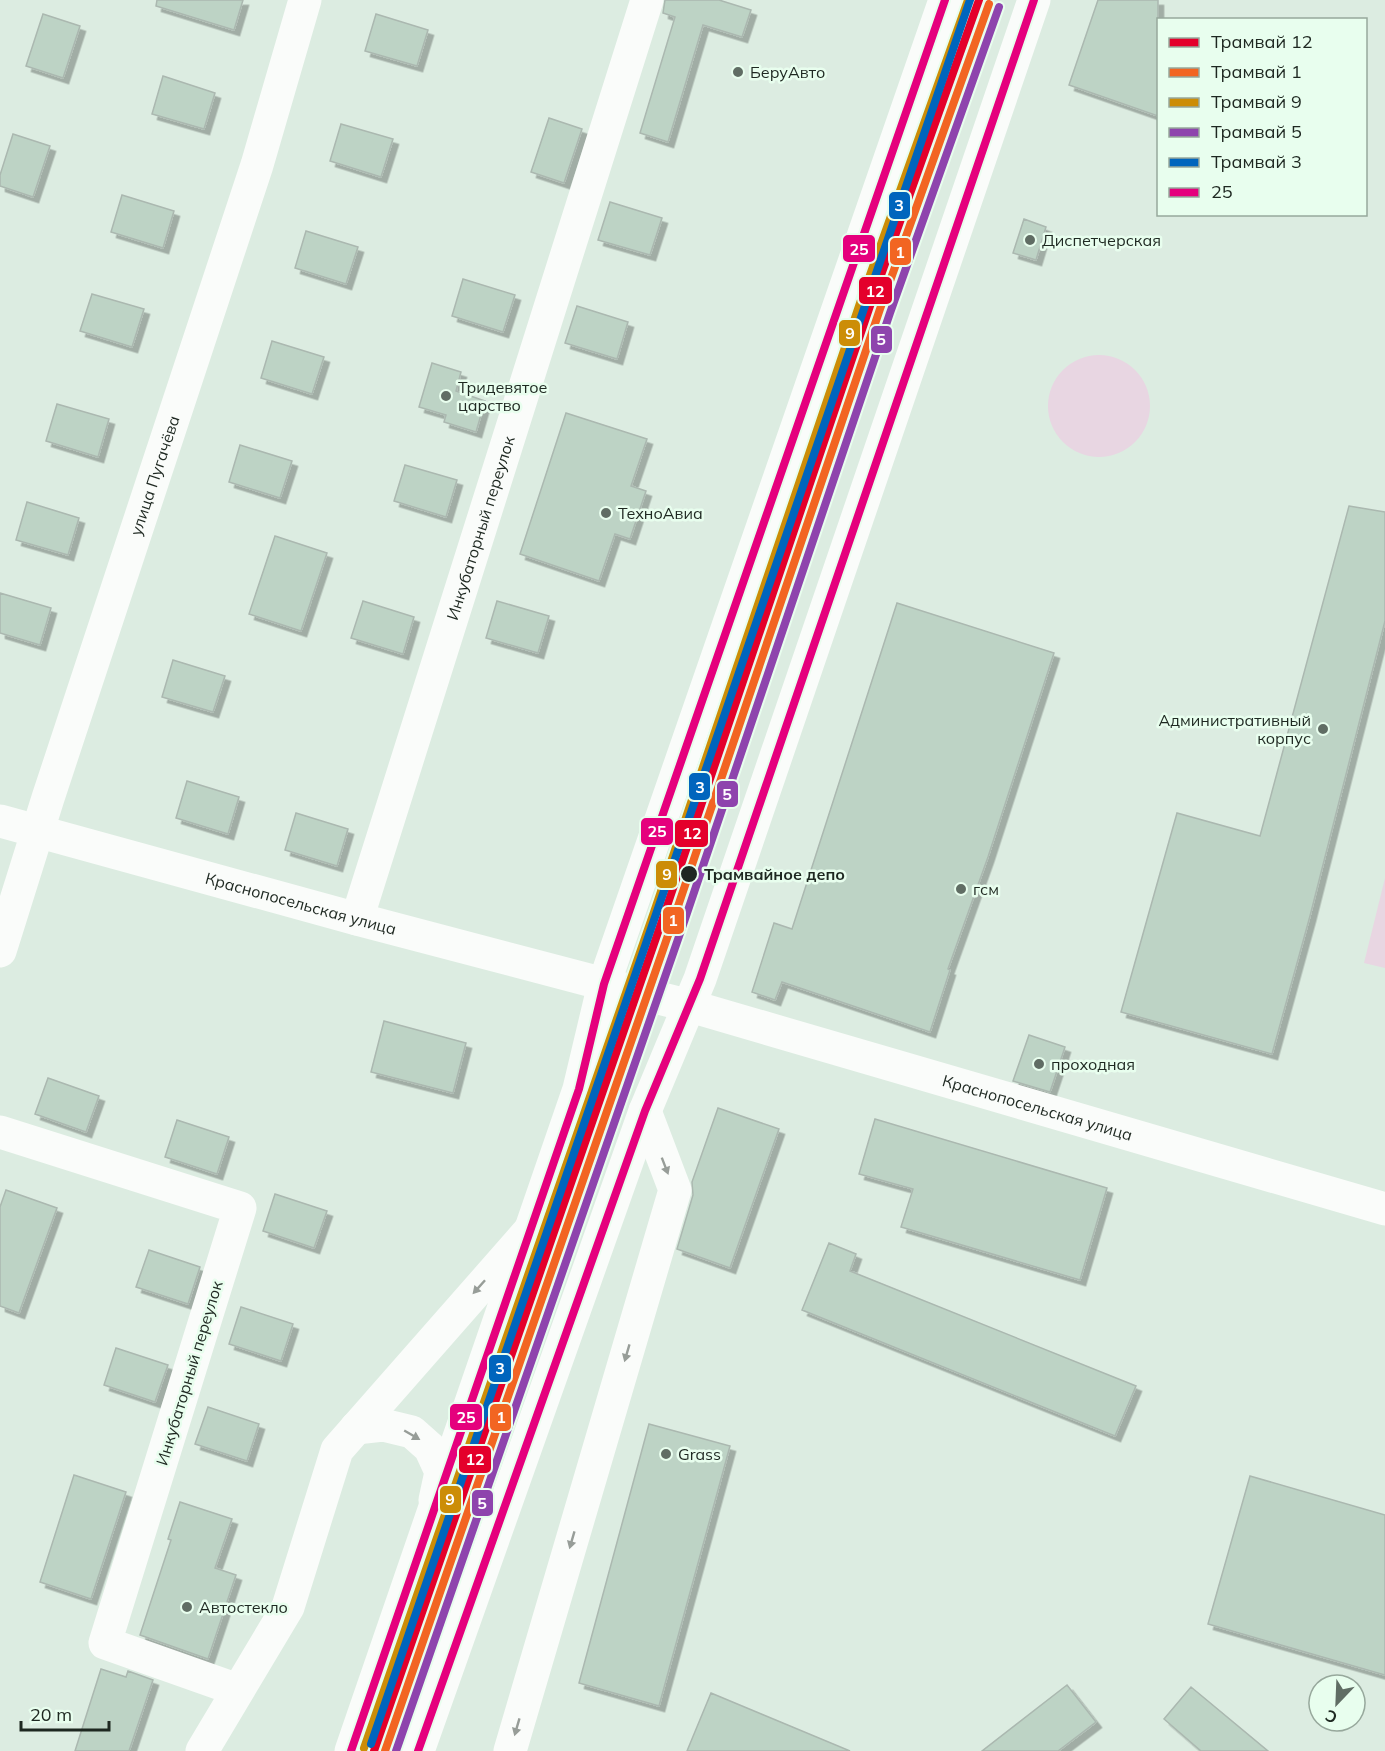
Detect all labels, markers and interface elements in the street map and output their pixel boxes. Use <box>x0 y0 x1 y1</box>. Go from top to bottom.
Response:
legend <box>1157 18 1367 216</box>
text: Трамвай 12 <box>1211 30 1313 53</box>
text: Трамвай 1 <box>1211 60 1302 83</box>
place label: БеруАвто <box>750 62 825 82</box>
marker: БеруАвто <box>731 65 745 79</box>
text: Трамвай 9 <box>1211 90 1302 113</box>
text: Трамвай 5 <box>1211 120 1302 143</box>
text: Трамвай 3 <box>1211 150 1302 173</box>
text: 25 <box>1211 180 1233 203</box>
line badge: 3 <box>888 191 911 220</box>
text: 3 <box>894 195 904 215</box>
place label: Диспетчерская <box>1042 230 1161 250</box>
marker: Диспетчерская <box>1023 233 1037 247</box>
line badge: 25 <box>842 234 876 263</box>
line badge: 1 <box>889 237 912 266</box>
text: 25 <box>849 239 869 259</box>
text: 1 <box>895 242 905 262</box>
line badge: 12 <box>858 276 893 305</box>
text: 12 <box>865 281 885 301</box>
line badge: 9 <box>838 319 861 347</box>
text: 9 <box>845 323 855 343</box>
line badge: 5 <box>870 325 893 354</box>
text: 5 <box>876 329 886 349</box>
place label: Тридевятое царство <box>458 377 548 415</box>
marker: Тридевятое царство <box>439 389 453 403</box>
street label: улица Пугачёва <box>125 413 184 538</box>
street label: Инкубаторный переулок <box>442 433 519 622</box>
place label: ТехноАвиа <box>618 503 703 523</box>
marker: ТехноАвиа <box>599 506 613 520</box>
place label: Административный корпус <box>1159 710 1311 748</box>
marker: Административный корпус <box>1316 722 1330 736</box>
line badge: 3 <box>688 772 711 801</box>
text: 3 <box>695 777 705 797</box>
line badge: 5 <box>716 780 739 808</box>
text: 5 <box>722 784 732 804</box>
line badge: 25 <box>640 817 674 846</box>
line badge: 12 <box>674 819 709 848</box>
text: 25 <box>647 821 667 841</box>
text: 12 <box>682 823 702 843</box>
line badge: 9 <box>655 860 678 889</box>
text: 9 <box>662 864 672 884</box>
marker: Трамвайное депо <box>679 864 699 884</box>
place label: Трамвайное депо <box>704 864 845 884</box>
street label: Краснопосельская улица <box>203 868 399 939</box>
place label: гсм <box>973 879 999 899</box>
marker: гсм <box>954 882 968 896</box>
line badge: 1 <box>662 906 685 935</box>
text: 1 <box>668 910 678 930</box>
place label: проходная <box>1051 1054 1135 1074</box>
marker: проходная <box>1032 1057 1046 1071</box>
street label: Краснопосельская улица <box>940 1070 1135 1145</box>
one-way arrow <box>661 1157 671 1175</box>
street label: Инкубаторный переулок <box>151 1278 227 1468</box>
one-way arrow <box>472 1280 486 1295</box>
one-way arrow <box>622 1344 631 1362</box>
line badge: 3 <box>488 1354 512 1383</box>
text: 3 <box>495 1358 505 1378</box>
line badge: 25 <box>449 1403 483 1431</box>
line badge: 1 <box>489 1403 512 1432</box>
text: 25 <box>456 1407 476 1427</box>
text: 1 <box>496 1407 506 1427</box>
one-way arrow <box>404 1430 421 1440</box>
place label: Grass <box>678 1444 721 1464</box>
line badge: 12 <box>458 1445 492 1474</box>
marker: Grass <box>659 1447 673 1461</box>
text: 12 <box>465 1449 485 1469</box>
line badge: 9 <box>439 1485 462 1514</box>
text: 9 <box>445 1489 455 1509</box>
line badge: 5 <box>471 1489 494 1517</box>
text: 5 <box>477 1493 487 1513</box>
one-way arrow <box>567 1531 576 1549</box>
place label: Автостекло <box>199 1597 288 1617</box>
marker: Автостекло <box>180 1600 194 1614</box>
north arrow <box>1307 1673 1367 1733</box>
scale bar <box>21 1694 110 1732</box>
text: 20 m <box>30 1703 72 1726</box>
text: С <box>1322 1705 1340 1728</box>
one-way arrow <box>512 1718 521 1736</box>

